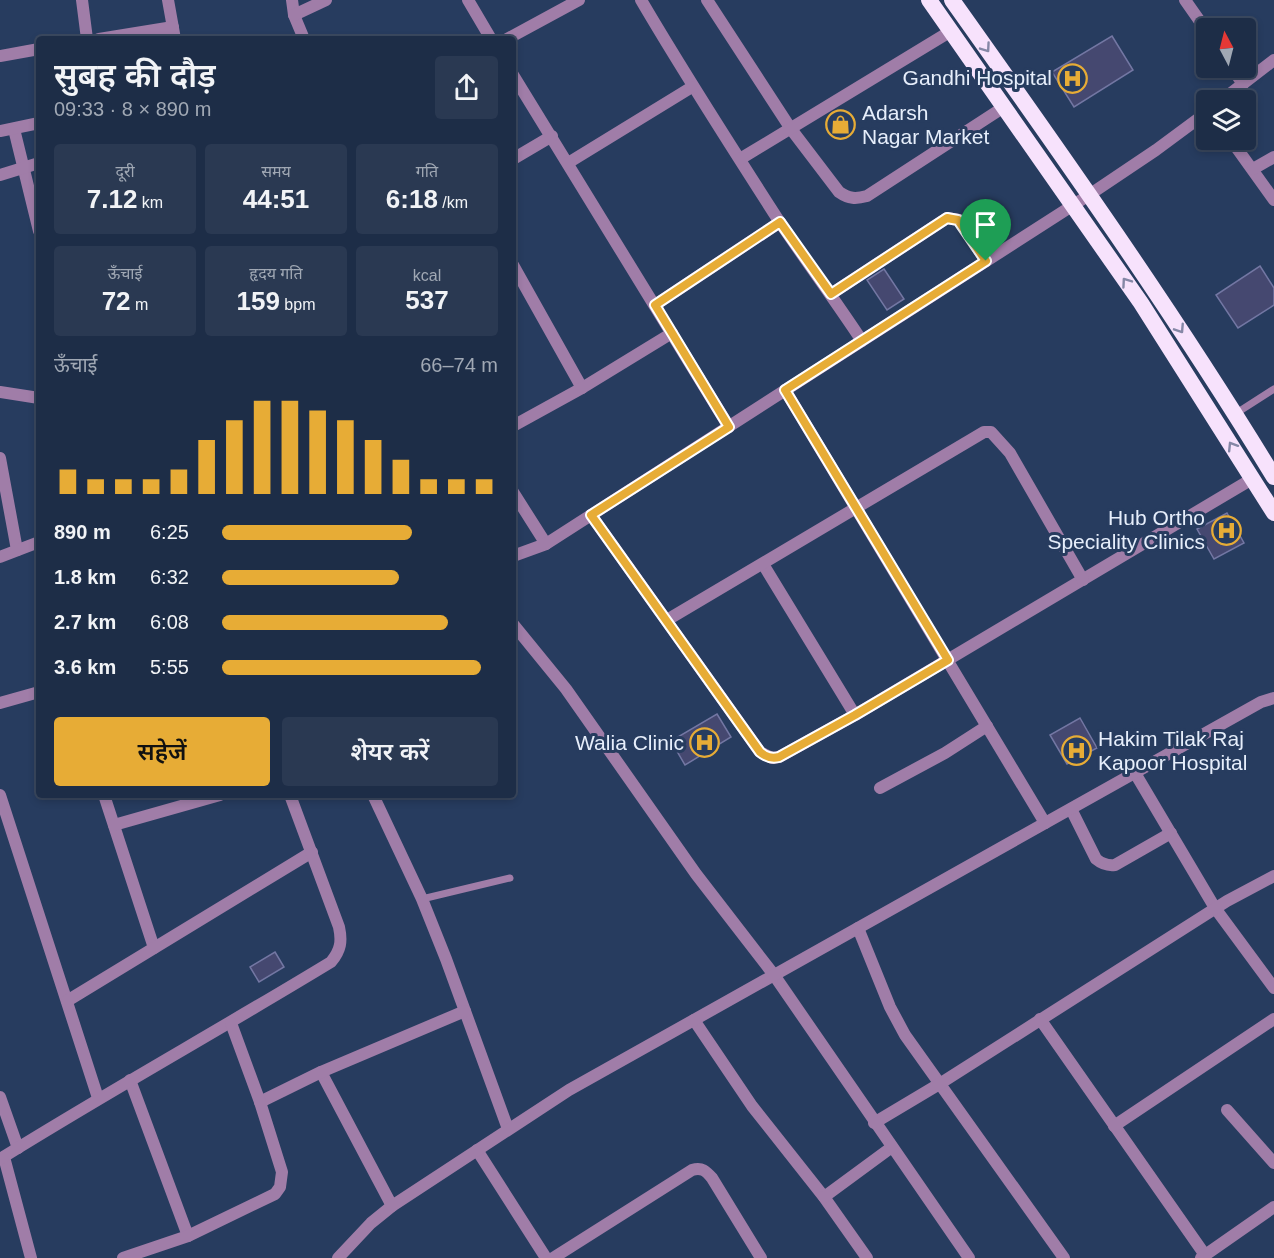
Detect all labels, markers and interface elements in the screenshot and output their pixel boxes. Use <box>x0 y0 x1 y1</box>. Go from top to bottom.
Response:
north arrow <box>1196 18 1256 78</box>
map controls <box>1196 18 1256 150</box>
one-way arrow <box>979 41 990 52</box>
button: share <box>435 56 498 119</box>
text: सुबह की दौड़ <box>54 57 216 94</box>
hospital icon: Gandhi Hospital <box>1057 62 1089 94</box>
place label: Gandhi Hospital <box>903 66 1052 89</box>
button: layers <box>1196 90 1256 150</box>
text: 09:33 · 8 × 890 m <box>54 98 211 120</box>
place label: Adarsh Nagar Market <box>862 101 989 148</box>
shop icon: Adarsh Nagar Market <box>825 109 857 141</box>
text: दूरी <box>115 163 135 180</box>
text: समय <box>261 163 291 180</box>
text: गति <box>416 163 438 180</box>
text: 7.12 <box>87 184 137 214</box>
text: 44:51 <box>243 184 309 214</box>
text: 6:18 <box>386 184 438 214</box>
text: km <box>137 194 163 211</box>
text: /km <box>438 194 468 211</box>
pin <box>960 199 1011 261</box>
icon: arrive <box>969 208 1002 241</box>
text: ऊँचाई <box>108 265 142 282</box>
text: हृदय गति <box>249 265 303 282</box>
text: kcal <box>413 267 441 284</box>
one-way arrow <box>1122 278 1133 289</box>
text: 537 <box>405 285 449 315</box>
text: 72 <box>102 286 131 316</box>
text: 159 <box>237 286 280 316</box>
text: m <box>131 296 148 313</box>
text: bpm <box>280 296 315 313</box>
one-way arrow <box>1173 322 1184 333</box>
text: ऊँचाई <box>54 354 97 376</box>
text: 66–74 m <box>420 354 498 376</box>
one-way arrow <box>1227 442 1239 452</box>
place label: Hub Ortho Speciality Clinics <box>1047 506 1205 553</box>
hospital icon: Hub Ortho Speciality Clinics <box>1210 514 1242 546</box>
text: 890 m <box>54 521 111 543</box>
text: 6:25 <box>150 521 189 543</box>
text: 1.8 km <box>54 566 116 588</box>
text: 6:32 <box>150 566 189 588</box>
text: 2.7 km <box>54 611 116 633</box>
text: 6:08 <box>150 611 189 633</box>
text: 3.6 km <box>54 656 116 678</box>
text: 5:55 <box>150 656 189 678</box>
button: सहेजें <box>54 717 270 786</box>
button: शेयर करें <box>282 717 498 786</box>
hospital icon: Walia Clinic <box>689 727 721 759</box>
place label: Hakim Tilak Raj Kapoor Hospital <box>1098 727 1247 774</box>
place label: Walia Clinic <box>575 731 684 754</box>
hospital icon: Hakim Tilak Raj Kapoor Hospital <box>1061 735 1093 767</box>

